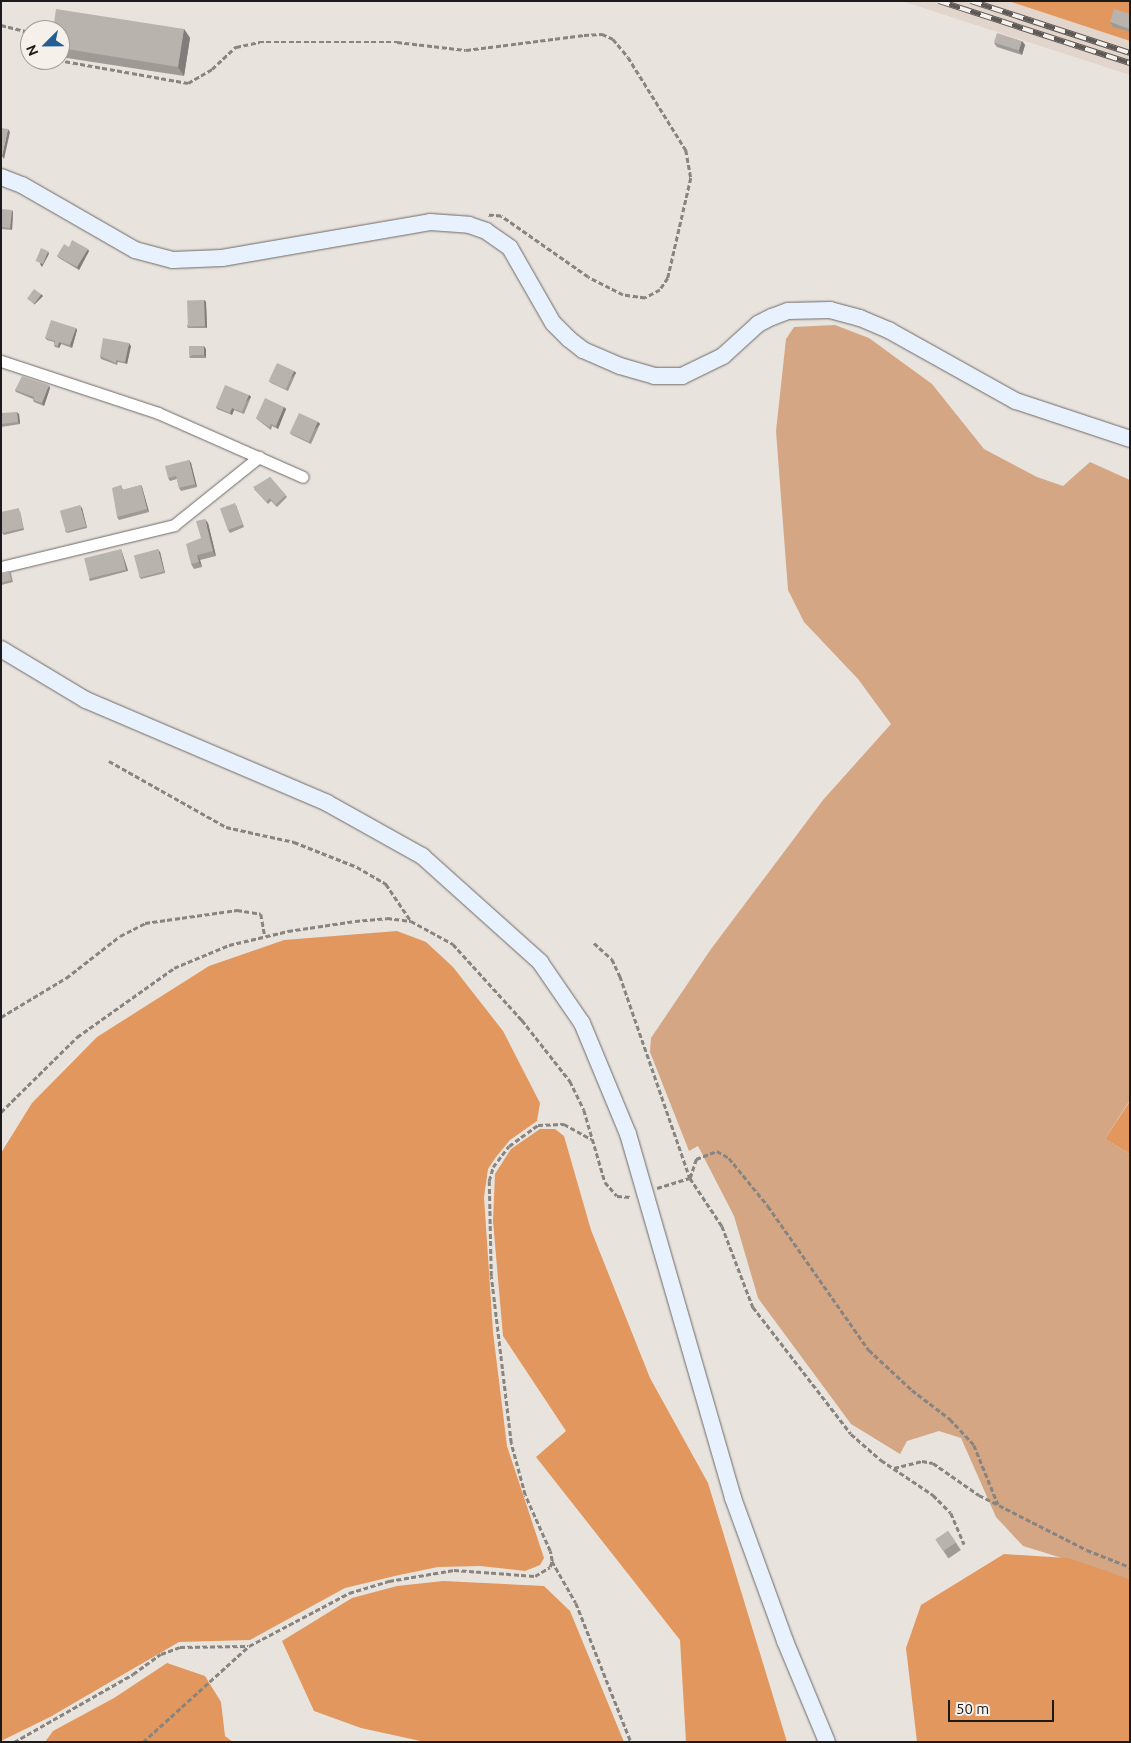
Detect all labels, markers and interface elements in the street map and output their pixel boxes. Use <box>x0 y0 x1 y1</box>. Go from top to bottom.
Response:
north arrow <box>20 20 70 70</box>
text: N <box>23 43 42 58</box>
scale bar <box>951 1690 1057 1722</box>
text: 50 m <box>956 1700 989 1717</box>

